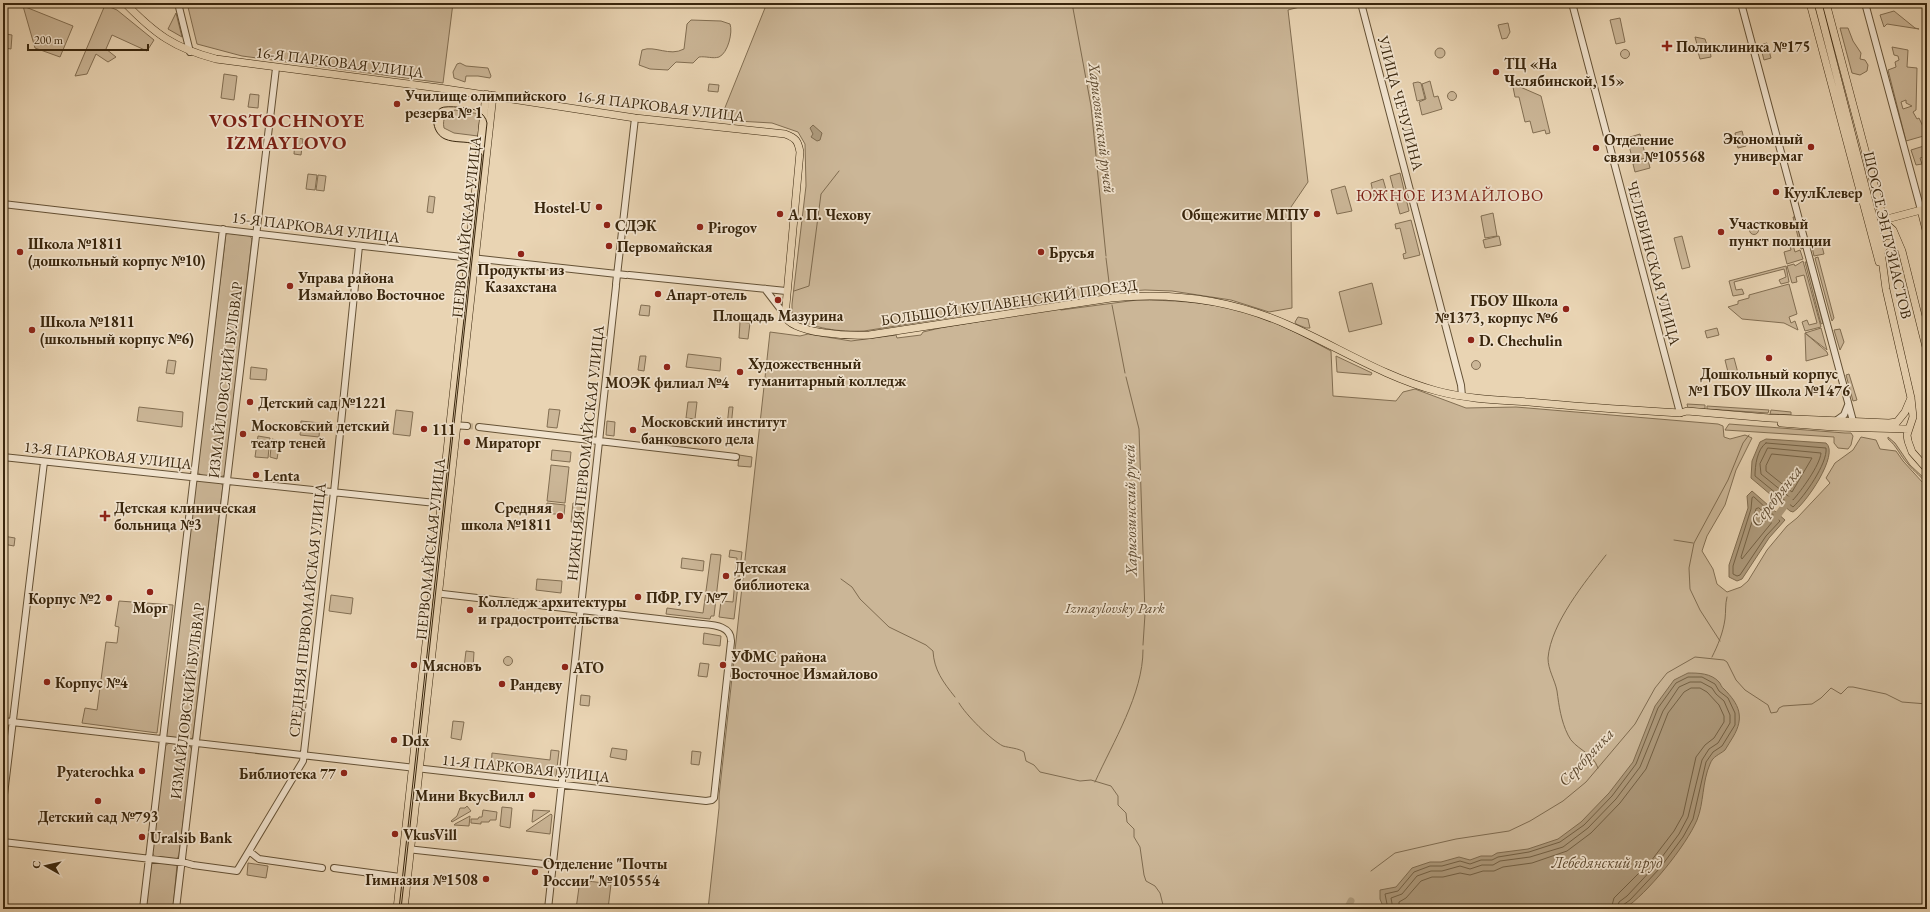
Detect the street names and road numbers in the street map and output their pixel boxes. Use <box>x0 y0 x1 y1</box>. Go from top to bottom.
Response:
street label: УЛИЦА ЧЕЧУЛИНА <box>1374 33 1428 173</box>
street label: 16-Я ПАРКОВАЯ УЛИЦА <box>255 42 426 82</box>
street label: 16-Я ПАРКОВАЯ УЛИЦА <box>576 86 747 126</box>
street label: ПЕРВОМАЙСКАЯ УЛИЦА <box>447 135 485 319</box>
street label: ШОССЕ ЭНТУЗИАСТОВ <box>1859 149 1917 321</box>
street label: ЧЕЛЯБИНСКАЯ УЛИЦА <box>1623 179 1685 348</box>
street label: 15-Я ПАРКОВАЯ УЛИЦА <box>231 207 402 247</box>
street label: БОЛЬШОЙ КУПАВЕНСКИЙ ПРОЕЗД <box>880 275 1138 329</box>
street label: ИЗМАЙЛОВСКИЙ БУЛЬВАР <box>204 281 246 479</box>
street label: НИЖНЯЯ ПЕРВОМАЙСКАЯ УЛИЦА <box>562 324 608 582</box>
street label: 13-Я ПАРКОВАЯ УЛИЦА <box>23 437 194 473</box>
street label: ПЕРВОМАЙСКАЯ УЛИЦА <box>411 457 449 641</box>
street label: СРЕДНЯЯ ПЕРВОМАЙСКАЯ УЛИЦА <box>284 481 330 738</box>
street label: ИЗМАЙЛОВСКИЙ БУЛЬВАР <box>166 602 208 800</box>
street label: 11-Я ПАРКОВАЯ УЛИЦА <box>441 750 612 786</box>

